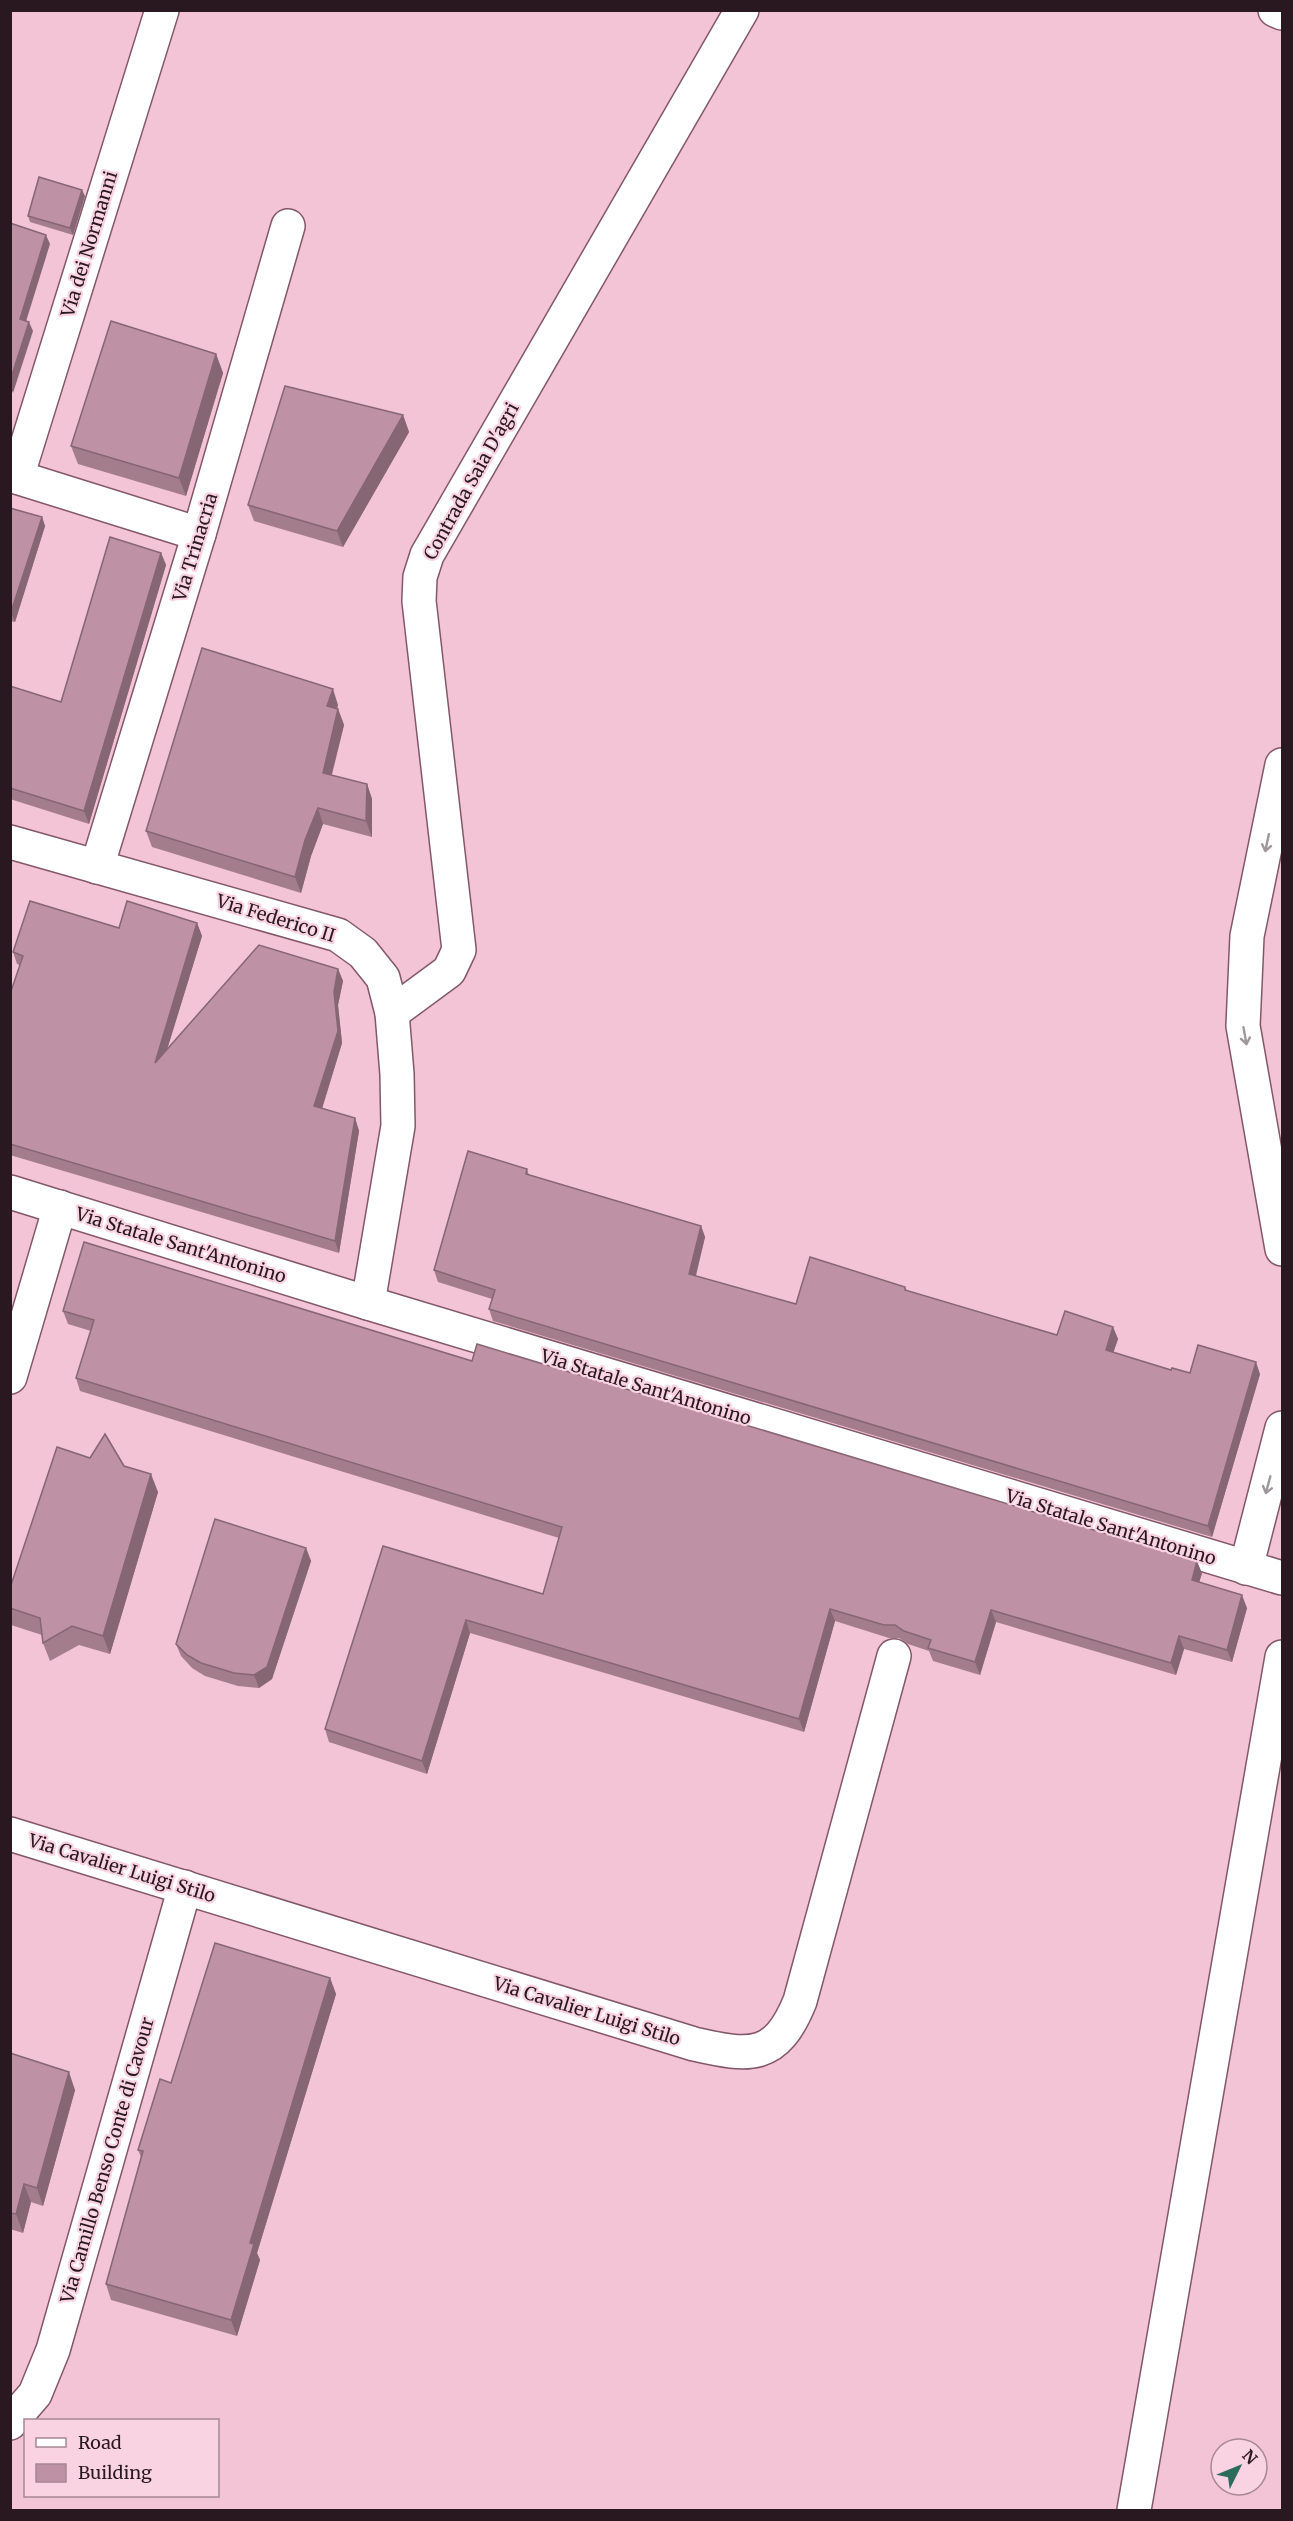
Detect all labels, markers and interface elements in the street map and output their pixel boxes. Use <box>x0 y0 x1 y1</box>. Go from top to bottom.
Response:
street label: Via dei Normanni <box>56 168 122 321</box>
street label: Contrada Saia D'agri <box>418 398 524 564</box>
street label: Via Trinacria <box>167 490 223 605</box>
one-way arrow <box>1260 834 1272 853</box>
street label: Via Federico II <box>213 889 338 947</box>
one-way arrow <box>1240 1026 1251 1045</box>
street label: Via Statale Sant'Antonino <box>72 1202 289 1288</box>
street label: Via Statale Sant'Antonino <box>537 1344 754 1430</box>
one-way arrow <box>1261 1475 1273 1494</box>
street label: Via Statale Sant'Antonino <box>1002 1484 1219 1570</box>
street label: Via Cavalier Luigi Stilo <box>25 1828 218 1907</box>
street label: Via Cavalier Luigi Stilo <box>490 1971 683 2050</box>
street label: Via Camillo Benso Conte di Cavour <box>55 2014 159 2307</box>
legend <box>24 2419 219 2497</box>
text: Road <box>78 2431 122 2454</box>
north arrow <box>1209 2437 1269 2497</box>
text: N <box>1238 2445 1262 2468</box>
text: Building <box>78 2461 152 2484</box>

